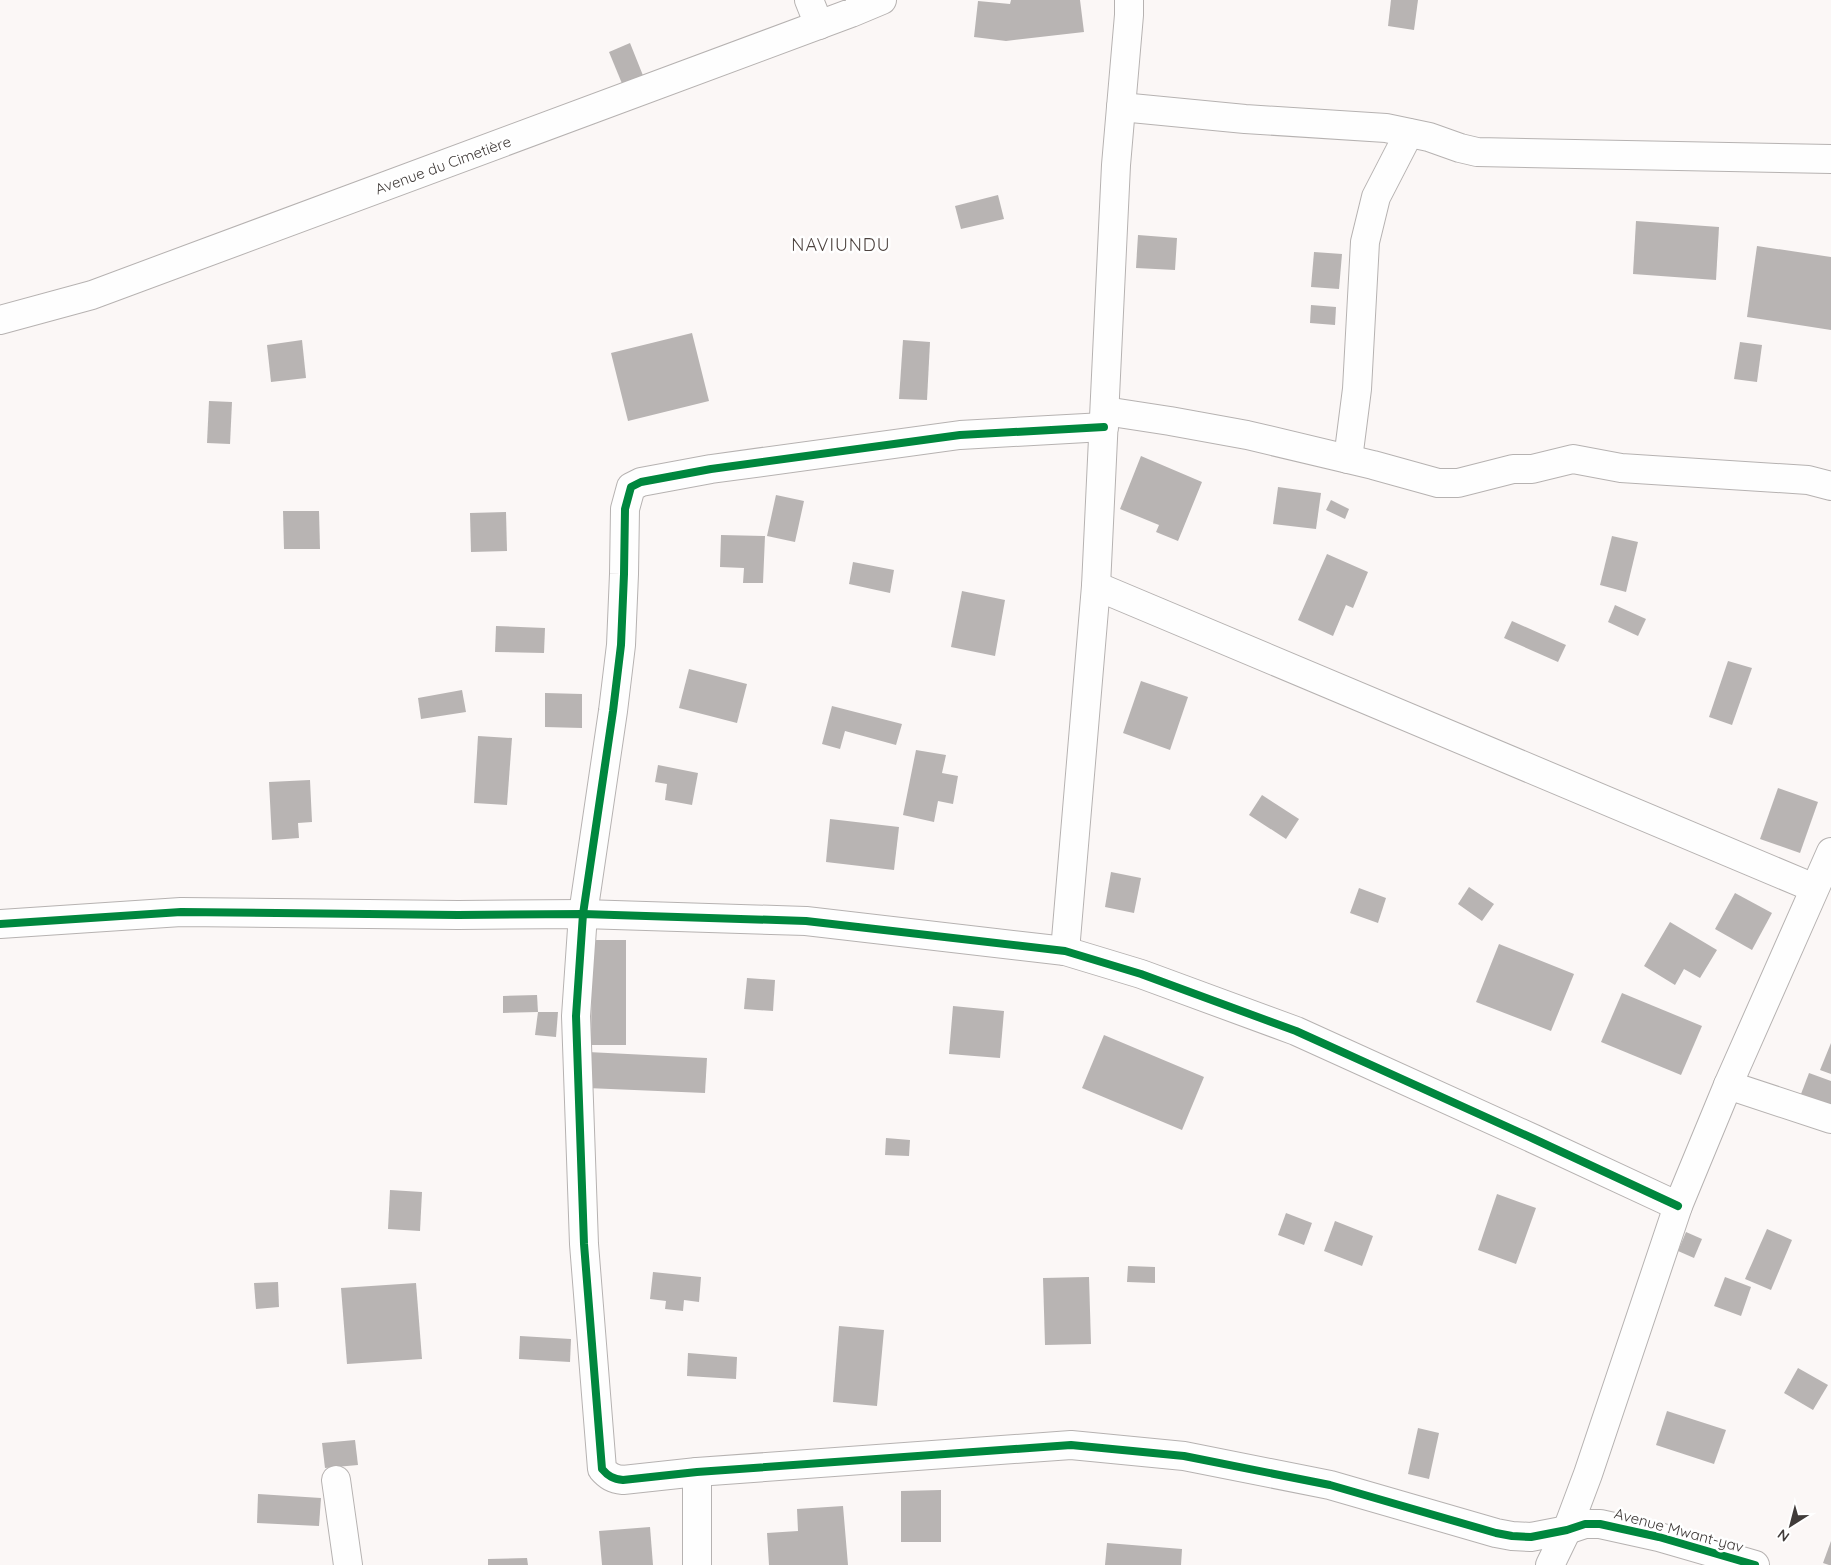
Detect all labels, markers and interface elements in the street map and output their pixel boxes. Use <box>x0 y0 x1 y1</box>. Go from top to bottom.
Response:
street label: Avenue du Cimetière <box>372 132 514 198</box>
district label: NAVIUNDU <box>791 233 891 256</box>
north arrow <box>1766 1500 1816 1550</box>
street label: Avenue Mwant-yav <box>1612 1504 1746 1556</box>
text: N <box>1774 1525 1793 1546</box>

